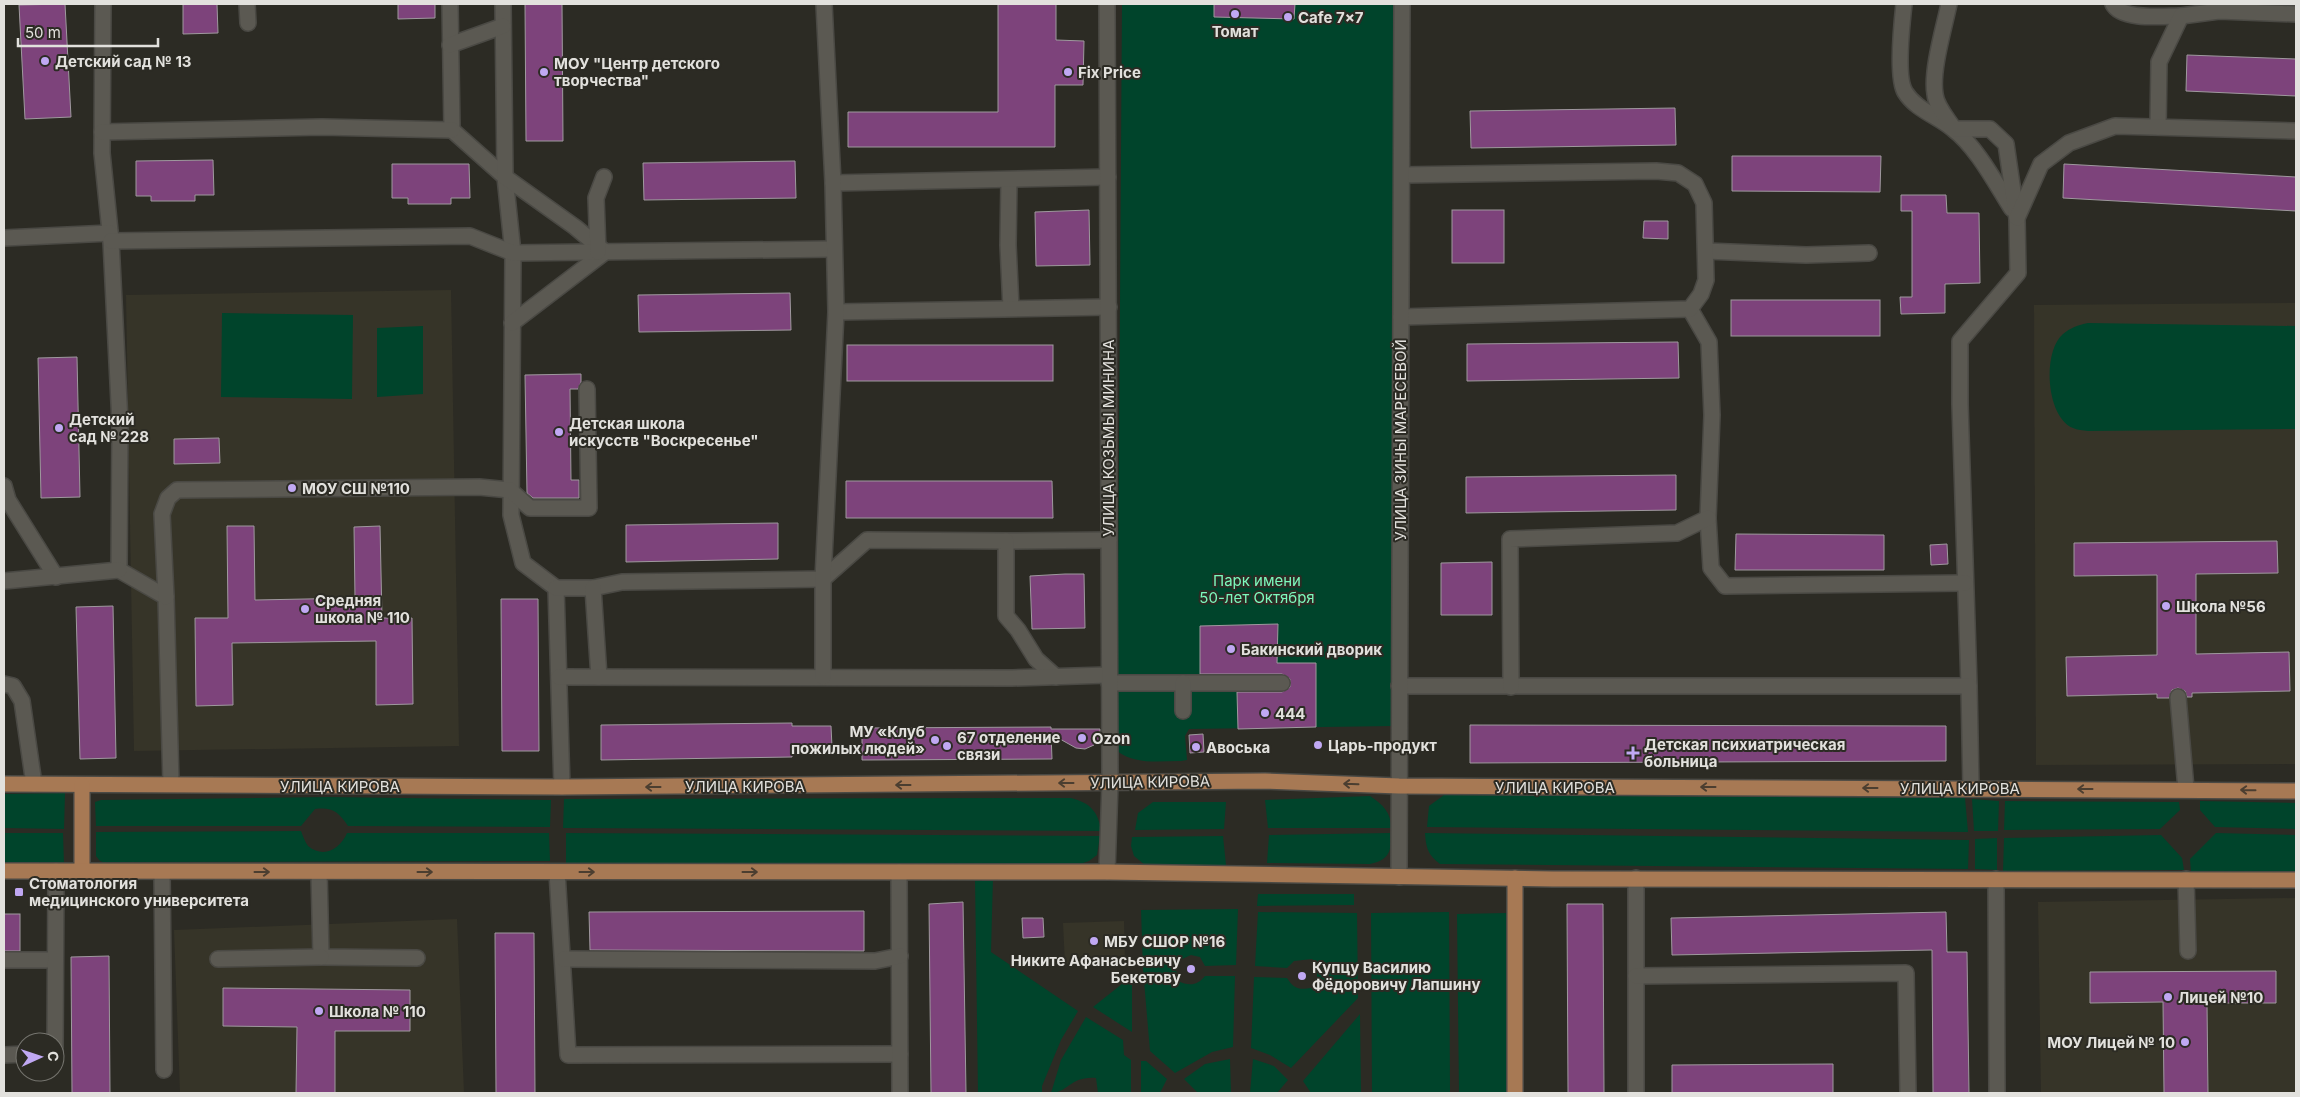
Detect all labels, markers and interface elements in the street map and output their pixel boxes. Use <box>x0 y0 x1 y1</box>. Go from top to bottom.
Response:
marker: Томат <box>1229 8 1241 20</box>
place label: Cafe 7×7 <box>1298 8 1364 27</box>
marker: Cafe 7×7 <box>1282 11 1294 23</box>
scale bar <box>18 15 158 47</box>
place label: Томат <box>1212 22 1259 41</box>
text: 50 m <box>25 23 61 42</box>
place label: Детский сад № 13 <box>55 52 192 71</box>
place label: МОУ "Центр детского творчества" <box>554 54 720 90</box>
marker: Детский сад № 13 <box>39 55 51 67</box>
place label: Fix Price <box>1078 63 1141 82</box>
marker: МОУ "Центр детского творчества" <box>538 66 550 78</box>
marker: Fix Price <box>1062 66 1074 78</box>
street label: УЛИЦА КОЗЬМЫ МИНИНА <box>1099 339 1118 537</box>
street label: УЛИЦА ЗИНЫ МАРЕСЕВОЙ <box>1391 339 1410 541</box>
place label: Детский сад № 228 <box>69 410 149 446</box>
place label: Детская школа искусств "Воскресенье" <box>569 414 759 450</box>
marker: Детский сад № 228 <box>53 422 65 434</box>
marker: Детская школа искусств "Воскресенье" <box>553 426 565 438</box>
place label: МОУ СШ №110 <box>302 479 410 498</box>
marker: МОУ СШ №110 <box>286 482 298 494</box>
park label: Парк имени 50-лет Октября <box>1199 571 1315 607</box>
place label: Средняя школа № 110 <box>315 591 410 627</box>
place label: Школа №56 <box>2176 597 2266 616</box>
marker: Школа №56 <box>2160 600 2172 612</box>
marker: Средняя школа № 110 <box>299 603 311 615</box>
place label: Бакинский дворик <box>1241 640 1382 659</box>
marker: Бакинский дворик <box>1225 643 1237 655</box>
place label: 444 <box>1275 704 1305 723</box>
marker: 444 <box>1259 707 1271 719</box>
place label: МУ «Клуб пожилых людей» <box>791 722 925 758</box>
place label: 67 отделение связи <box>957 728 1060 764</box>
place label: Ozon <box>1092 729 1130 748</box>
marker: Ozon <box>1076 732 1088 744</box>
marker: МУ «Клуб пожилых людей» <box>929 734 941 746</box>
place label: Детская психиатрическая больница <box>1644 735 1845 771</box>
place label: Царь-продукт <box>1328 736 1437 755</box>
place label: Авоська <box>1206 738 1270 757</box>
marker: Царь-продукт <box>1312 739 1324 751</box>
marker: 67 отделение связи <box>941 740 953 752</box>
marker: Авоська <box>1190 741 1202 753</box>
marker: Детская психиатрическая больница <box>1626 746 1640 760</box>
street label: УЛИЦА КИРОВА <box>1090 771 1210 793</box>
street label: УЛИЦА КИРОВА <box>280 777 400 796</box>
street label: УЛИЦА КИРОВА <box>685 777 805 796</box>
one-way arrow <box>1058 778 1074 788</box>
street label: УЛИЦА КИРОВА <box>1495 778 1615 797</box>
street label: УЛИЦА КИРОВА <box>1900 779 2020 798</box>
one-way arrow <box>896 780 912 790</box>
one-way arrow <box>1343 780 1359 789</box>
one-way arrow <box>646 782 662 792</box>
one-way arrow <box>1700 783 1716 792</box>
one-way arrow <box>1862 783 1878 793</box>
one-way arrow <box>2077 784 2094 794</box>
one-way arrow <box>2240 786 2256 795</box>
one-way arrow <box>254 867 270 877</box>
one-way arrow <box>416 867 433 877</box>
one-way arrow <box>579 867 595 877</box>
one-way arrow <box>742 867 758 877</box>
place label: Стоматология медицинского университета <box>29 874 249 910</box>
marker: Стоматология медицинского университета <box>13 886 25 898</box>
place label: МБУ СШОР №16 <box>1104 932 1225 951</box>
marker: МБУ СШОР №16 <box>1088 935 1100 947</box>
place label: Никите Афанасьевичу Бекетову <box>1011 951 1181 987</box>
place label: Купцу Василию Фёдоровичу Лапшину <box>1312 958 1480 994</box>
marker: Никите Афанасьевичу Бекетову <box>1185 963 1197 975</box>
marker: Купцу Василию Фёдоровичу Лапшину <box>1296 970 1308 982</box>
place label: Лицей №10 <box>2178 988 2263 1007</box>
marker: Лицей №10 <box>2162 991 2174 1003</box>
place label: Школа № 110 <box>329 1002 426 1021</box>
marker: Школа № 110 <box>313 1005 325 1017</box>
north arrow <box>15 1032 65 1082</box>
place label: МОУ Лицей № 10 <box>2047 1033 2175 1052</box>
marker: МОУ Лицей № 10 <box>2179 1036 2191 1048</box>
text: С <box>45 1051 62 1062</box>

